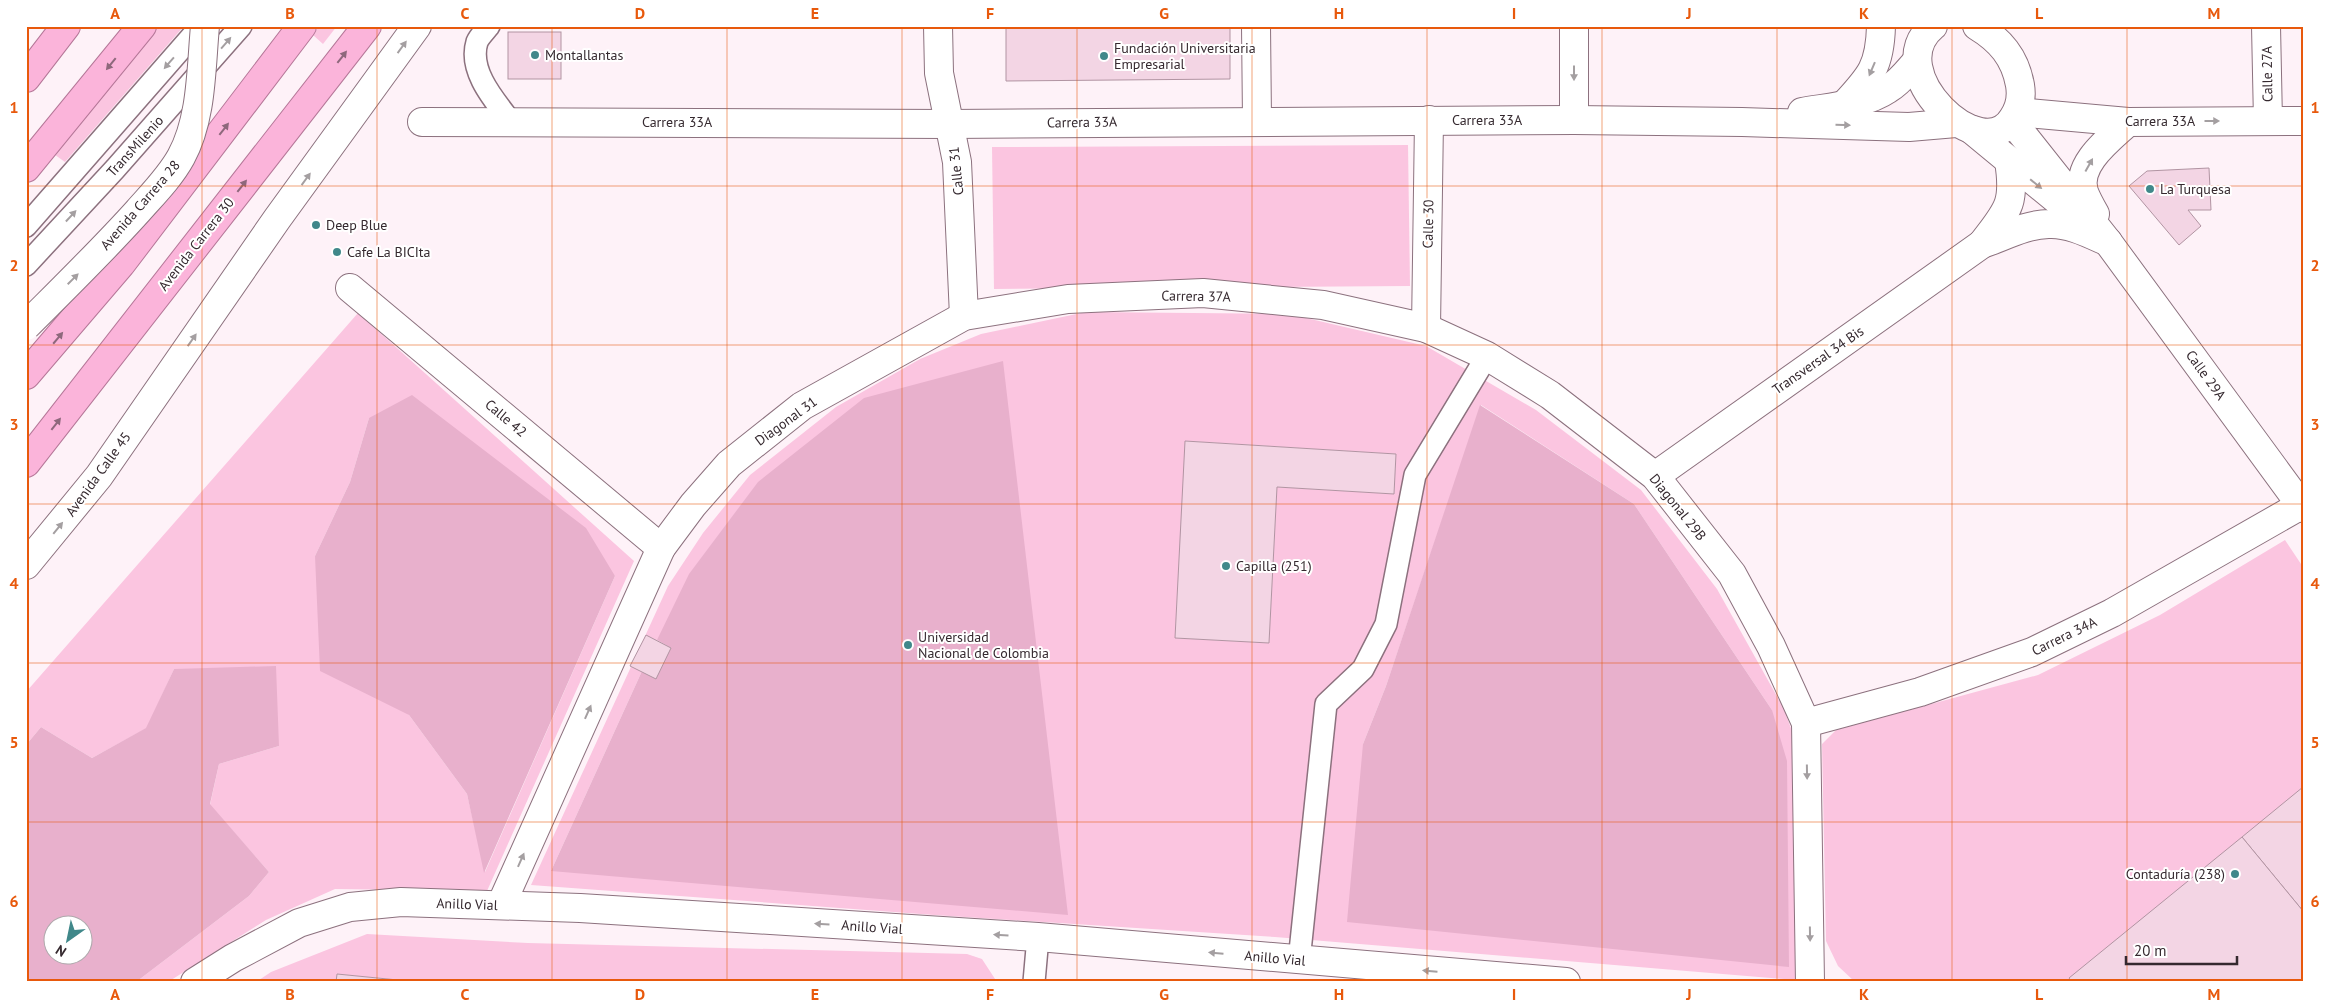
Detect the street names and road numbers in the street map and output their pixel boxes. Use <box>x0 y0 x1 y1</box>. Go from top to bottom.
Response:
street label: Calle 27A <box>2257 45 2276 102</box>
street label: Carrera 33A <box>1452 111 1523 129</box>
street label: TransMilenio <box>103 112 167 180</box>
street label: Carrera 33A <box>1047 112 1118 132</box>
street label: Carrera 33A <box>2125 112 2196 130</box>
street label: Carrera 33A <box>642 113 713 131</box>
street label: Calle 31 <box>944 146 968 196</box>
street label: Avenida Carrera 28 <box>96 156 184 254</box>
street label: Avenida Carrera 30 <box>154 194 238 294</box>
street label: Calle 30 <box>1419 199 1437 249</box>
street label: Carrera 37A <box>1161 286 1232 306</box>
street label: Transversal 34 Bis <box>1769 322 1867 398</box>
street label: Calle 29A <box>2182 347 2231 404</box>
street label: Diagonal 31 <box>751 392 821 450</box>
street label: Calle 42 <box>481 395 531 441</box>
street label: Avenida Calle 45 <box>61 428 135 520</box>
street label: Diagonal 29B <box>1646 470 1710 544</box>
street label: Carrera 34A <box>2028 612 2100 659</box>
street label: Anillo Vial <box>436 894 498 914</box>
street label: Anillo Vial <box>841 916 903 938</box>
street label: Anillo Vial <box>1244 946 1306 970</box>

